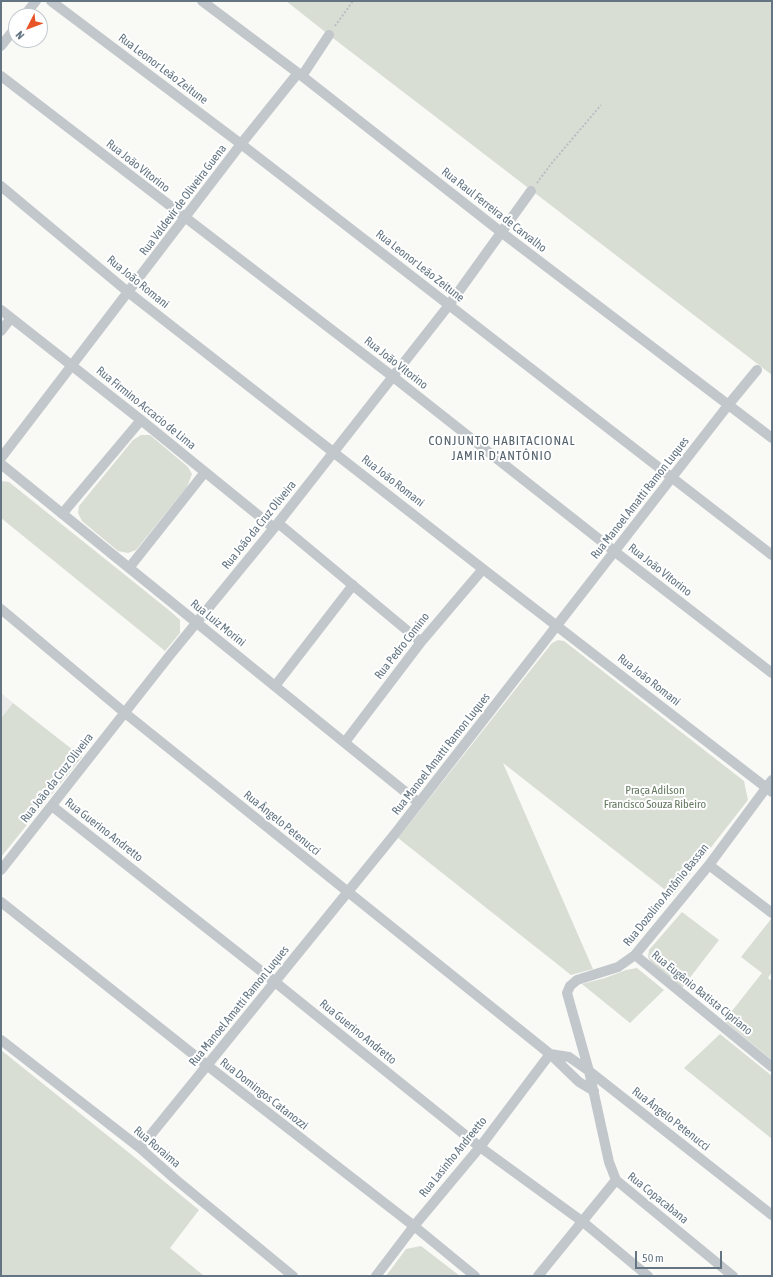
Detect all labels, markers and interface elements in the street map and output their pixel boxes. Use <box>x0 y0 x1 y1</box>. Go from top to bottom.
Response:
north arrow <box>8 8 48 48</box>
text: N <box>13 29 26 42</box>
street label: Rua Leonor Leão Zeitune <box>115 31 211 107</box>
street label: Rua João Vitorino <box>103 137 173 195</box>
street label: Rua Valdevir de Oliveira Guena <box>137 142 229 258</box>
street label: Rua Raul Ferreira de Carvalho <box>439 164 549 256</box>
street label: Rua Leonor Leão Zeitune <box>373 227 467 305</box>
street label: Rua João Romani <box>104 253 172 311</box>
street label: Rua João Vitorino <box>361 334 431 392</box>
street label: Rua Firmino Accacio de Lima <box>93 363 199 453</box>
district label: CONJUNTO HABITACIONAL JAMIR D'ANTÔNIO <box>429 433 575 464</box>
street label: Rua Manoel Amatti Ramon Luques <box>588 434 692 562</box>
street label: Rua João Romani <box>359 452 427 510</box>
street label: Rua João da Cruz Oliveira <box>219 478 299 572</box>
street label: Rua João Vitorino <box>625 541 695 599</box>
street label: Rua Luiz Morini <box>188 596 248 650</box>
street label: Rua Pedro Comino <box>372 610 432 682</box>
street label: Rua João Romani <box>615 651 683 709</box>
street label: Rua Manoel Amatti Ramon Luques <box>389 690 493 818</box>
street label: Rua João da Cruz Oliveira <box>18 730 96 826</box>
park label: Praça Adilson Francisco Souza Ribeiro <box>604 783 706 811</box>
street label: Rua Ângelo Petenucci <box>241 788 323 858</box>
street label: Rua Guerino Andretto <box>62 795 146 865</box>
street label: Rua Dozolino Antônio Bassan <box>620 841 712 949</box>
street label: Rua Manoel Amatti Ramon Luques <box>186 943 292 1069</box>
street label: Rua Eugênio Batista Cipriano <box>649 948 755 1038</box>
street label: Rua Guerino Andretto <box>317 997 399 1067</box>
street label: Rua Domingos Catanozzi <box>217 1055 311 1133</box>
street label: Rua Ângelo Petenucci <box>629 1084 713 1154</box>
street label: Rua Lasinho Andreetto <box>416 1114 490 1200</box>
street label: Rua Roraima <box>131 1123 183 1171</box>
street label: Rua Copacabana <box>625 1169 691 1227</box>
scale bar <box>637 1243 724 1269</box>
text: 50 m <box>642 1251 664 1265</box>

